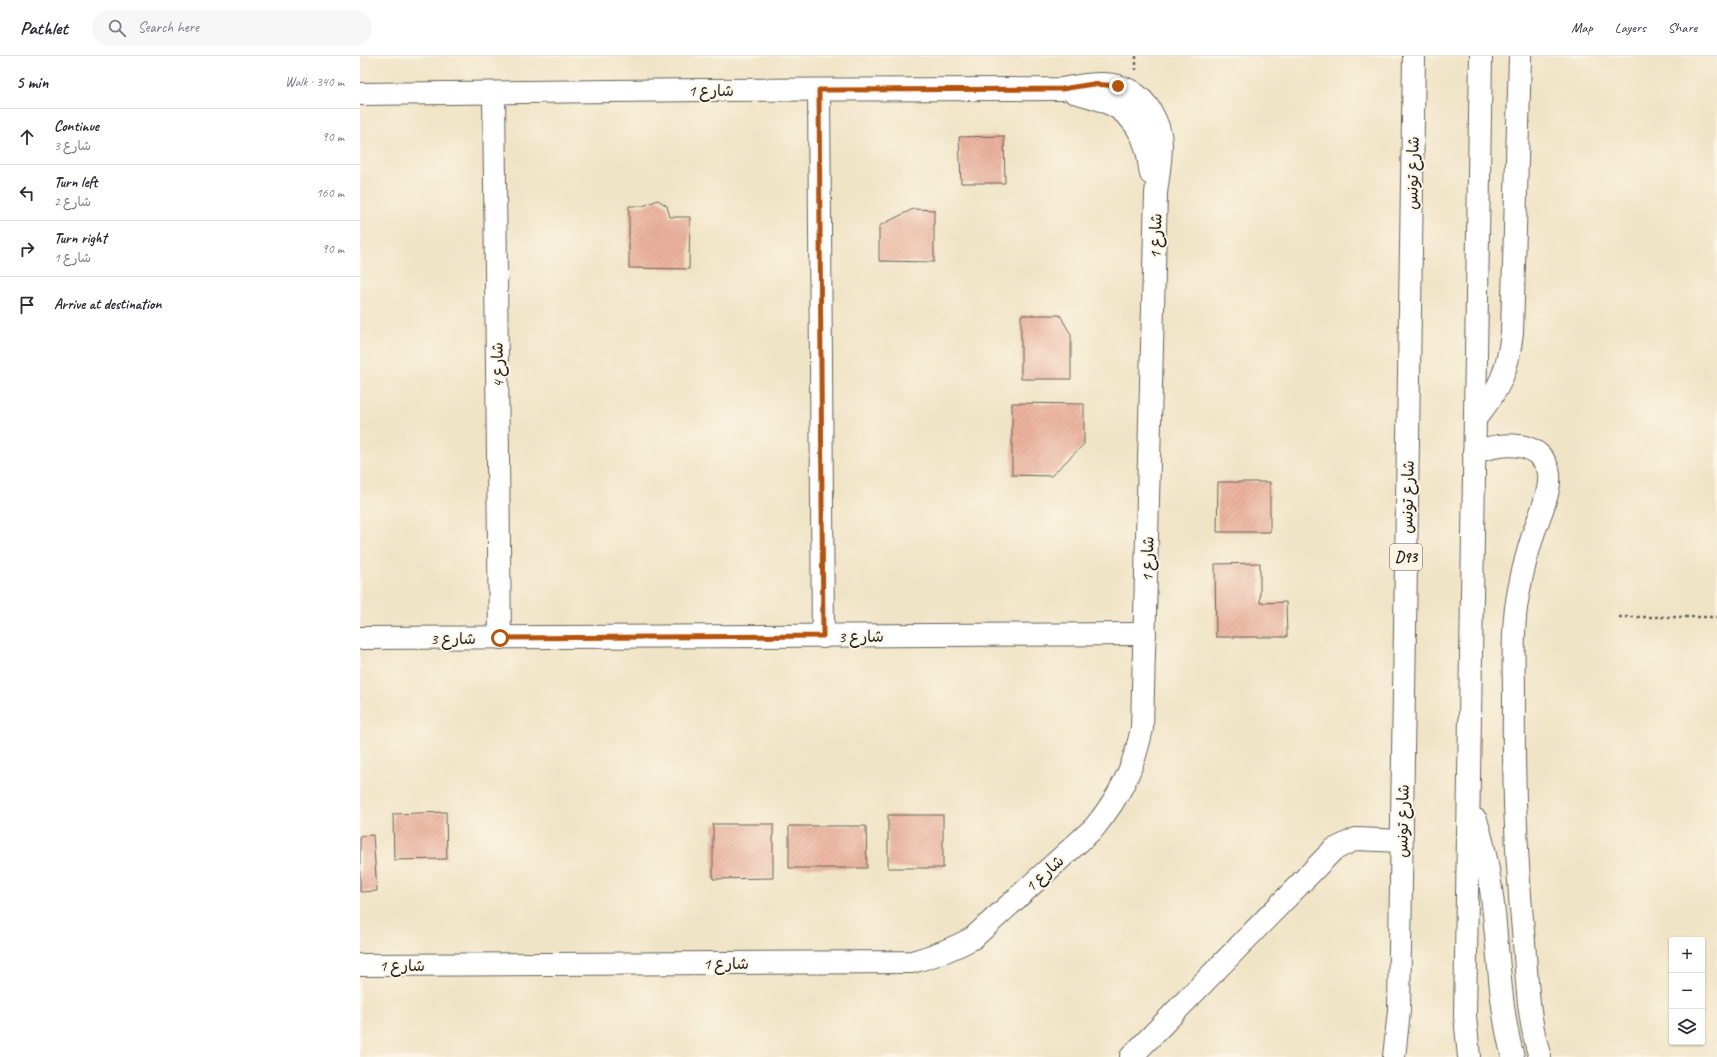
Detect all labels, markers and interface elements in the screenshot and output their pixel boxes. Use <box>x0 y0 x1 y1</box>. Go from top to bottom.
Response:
search box <box>92 10 372 46</box>
text: Pathlet <box>20 16 68 40</box>
icon: search <box>106 17 128 39</box>
text: Search here <box>138 18 199 37</box>
text: Map <box>1571 19 1593 36</box>
text: Layers <box>1615 19 1646 36</box>
text: Share <box>1668 19 1697 36</box>
text: 5 min <box>16 72 48 93</box>
text: Walk · 340 m <box>285 74 344 90</box>
route end <box>1109 77 1127 95</box>
street label: شارع 1 <box>688 81 734 102</box>
text: Continue <box>54 117 99 136</box>
icon: ahead <box>16 126 38 148</box>
text: 90 m <box>322 129 344 145</box>
street label: شارع تونس <box>1402 136 1425 210</box>
text: شارع 3 <box>54 138 91 154</box>
text: Turn left <box>54 173 97 192</box>
icon: left <box>16 182 38 204</box>
text: 160 m <box>316 185 344 201</box>
text: شارع 2 <box>54 194 91 210</box>
street label: شارع 1 <box>1146 213 1167 259</box>
text: Turn right <box>54 229 107 248</box>
icon: right <box>16 238 38 260</box>
text: 90 m <box>322 241 344 257</box>
text: شارع 1 <box>54 250 91 266</box>
icon: arrive <box>16 294 38 316</box>
text: Arrive at destination <box>54 295 161 314</box>
street label: شارع 4 <box>488 342 509 388</box>
street label: شارع تونس <box>1397 460 1420 534</box>
street label: شارع 1 <box>1138 536 1159 582</box>
road number: D93 <box>1390 544 1422 570</box>
street label: شارع 3 <box>838 627 884 648</box>
street label: شارع 3 <box>430 629 476 650</box>
route start <box>491 629 509 647</box>
street label: شارع تونس <box>1392 784 1415 858</box>
street label: شارع 1 <box>1021 851 1069 897</box>
map controls <box>1669 937 1705 1045</box>
button: + <box>1669 937 1705 973</box>
street label: شارع 1 <box>703 954 749 975</box>
street label: شارع 1 <box>379 956 425 977</box>
button: − <box>1669 973 1705 1009</box>
button: layers <box>1669 1009 1705 1045</box>

